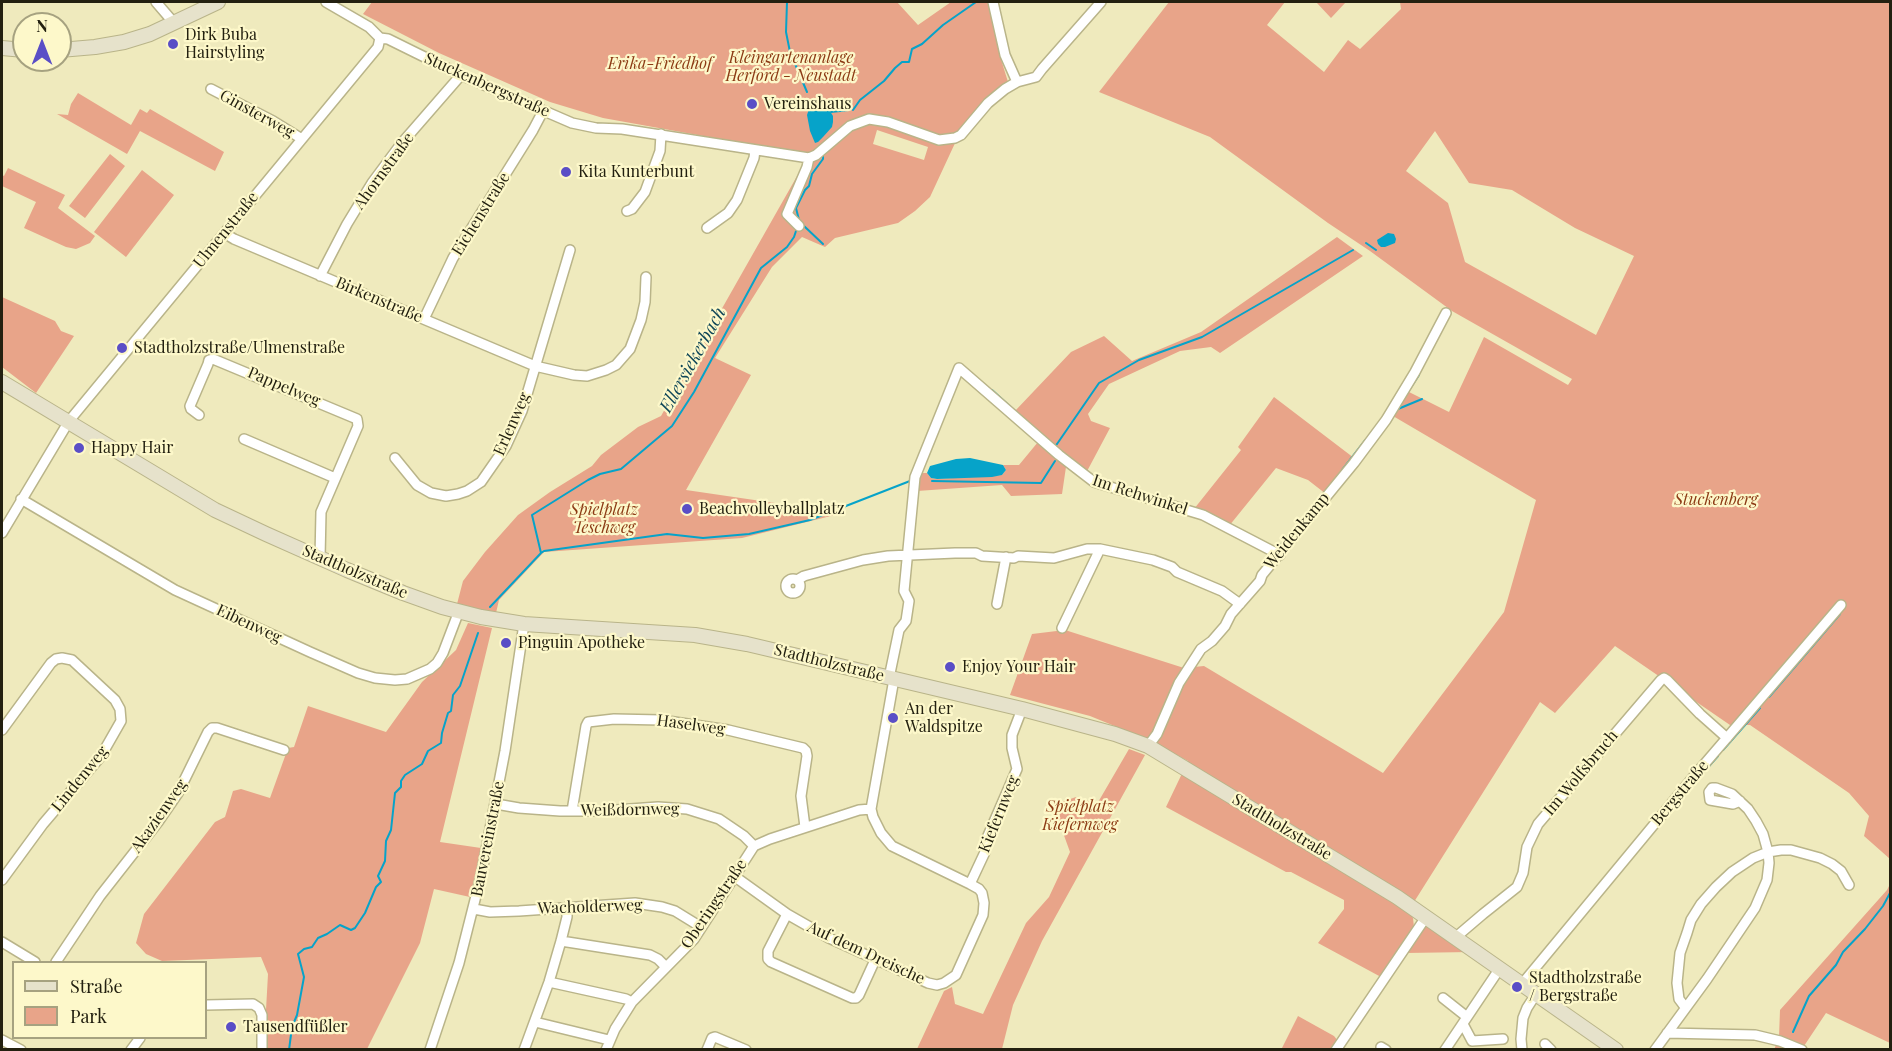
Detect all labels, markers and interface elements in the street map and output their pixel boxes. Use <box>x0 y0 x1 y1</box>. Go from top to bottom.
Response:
north arrow <box>12 12 72 72</box>
text: N <box>36 15 48 36</box>
place label: Dirk Buba Hairstyling <box>185 25 264 63</box>
marker: Dirk Buba Hairstyling <box>166 37 180 51</box>
park label: Kleingartenanlage Herford - Neustadt <box>726 48 856 86</box>
street label: Stuckenbergstraße <box>421 49 553 121</box>
park label: Erika-Friedhof <box>608 54 712 74</box>
street label: Ginsterweg <box>216 86 298 142</box>
place label: Vereinshaus <box>764 94 851 114</box>
marker: Vereinshaus <box>745 97 759 111</box>
street label: Ahornstraße <box>350 129 418 213</box>
place label: Kita Kunterbunt <box>578 162 694 182</box>
marker: Kita Kunterbunt <box>559 165 573 179</box>
street label: Eichenstraße <box>448 169 514 259</box>
street label: Ulmenstraße <box>189 188 263 272</box>
street label: Birkenstraße <box>333 273 425 327</box>
water label: Ellersiekerbach <box>655 304 731 416</box>
place label: Stadtholzstraße/Ulmenstraße <box>134 338 345 358</box>
marker: Stadtholzstraße/Ulmenstraße <box>115 341 129 355</box>
street label: Pappelweg <box>245 363 323 411</box>
street label: Erlenweg <box>490 389 534 459</box>
place label: Happy Hair <box>91 438 173 458</box>
marker: Happy Hair <box>72 441 86 455</box>
street label: Im Rehwinkel <box>1090 471 1190 519</box>
street label: Weidenkamp <box>1260 489 1334 573</box>
park label: Stuckenberg <box>1674 490 1758 510</box>
place label: Beachvolleyballplatz <box>699 499 845 519</box>
park label: Spielplatz Teschweg <box>570 500 638 538</box>
marker: Beachvolleyballplatz <box>680 502 694 516</box>
street label: Stadtholzstraße <box>299 541 411 603</box>
street label: Eibenweg <box>213 601 285 647</box>
place label: Pinguin Apotheke <box>518 633 645 653</box>
marker: Pinguin Apotheke <box>499 636 513 650</box>
street label: Stadtholzstraße <box>772 640 886 686</box>
place label: Enjoy Your Hair <box>962 657 1076 677</box>
marker: Enjoy Your Hair <box>943 660 957 674</box>
place label: An der Waldspitze <box>905 699 983 737</box>
street label: Haselweg <box>656 711 726 739</box>
marker: An der Waldspitze <box>886 711 900 725</box>
street label: Im Wolfsbruch <box>1540 727 1622 819</box>
street label: Lindenweg <box>48 742 112 816</box>
street label: Bergstraße <box>1647 757 1713 829</box>
street label: Kiefernweg <box>975 773 1023 855</box>
street label: Akazienweg <box>127 776 191 856</box>
street label: Bauvereinstraße <box>467 780 509 898</box>
street label: Stadtholzstraße <box>1229 790 1335 864</box>
park label: Spielplatz Kiefernweg <box>1042 797 1118 835</box>
street label: Weißdornweg <box>580 800 680 820</box>
street label: Oberingstraße <box>677 856 751 952</box>
street label: Wacholderweg <box>537 896 643 918</box>
street label: Auf dem Dreische <box>804 917 928 989</box>
legend <box>12 961 207 1039</box>
place label: Stadtholzstraße / Bergstraße <box>1529 968 1642 1006</box>
text: Straße <box>70 974 123 998</box>
marker: Stadtholzstraße / Bergstraße <box>1510 980 1524 994</box>
text: Park <box>70 1004 107 1028</box>
place label: Tausendfüßler <box>243 1017 348 1037</box>
marker: Tausendfüßler <box>224 1020 238 1034</box>

